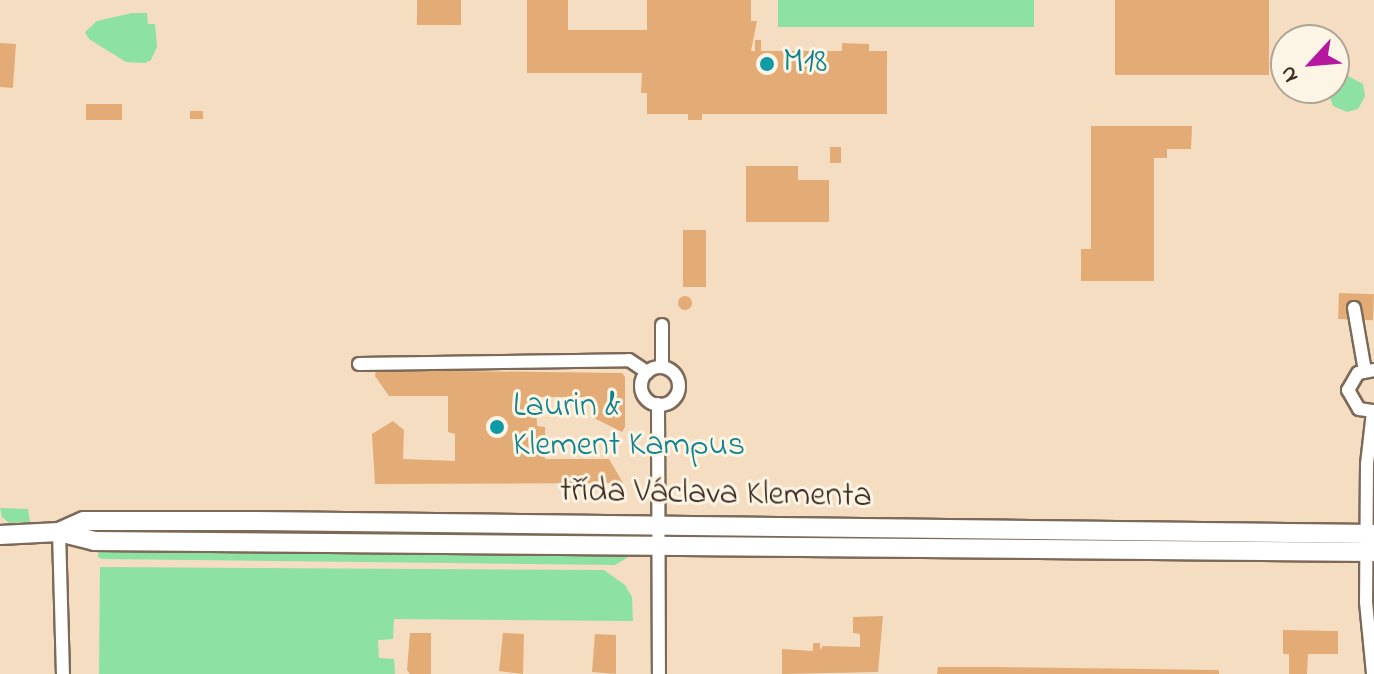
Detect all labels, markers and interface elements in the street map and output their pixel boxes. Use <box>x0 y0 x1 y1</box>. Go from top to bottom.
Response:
north arrow <box>1270 24 1350 104</box>
place label: M18 <box>783 44 827 84</box>
marker: M18 <box>758 55 776 73</box>
text: N <box>1273 60 1308 87</box>
place label: Laurin & Klement Kampus <box>513 387 745 466</box>
marker: Laurin & Klement Kampus <box>488 418 506 436</box>
street label: třída Václava Klementa <box>560 472 872 518</box>

